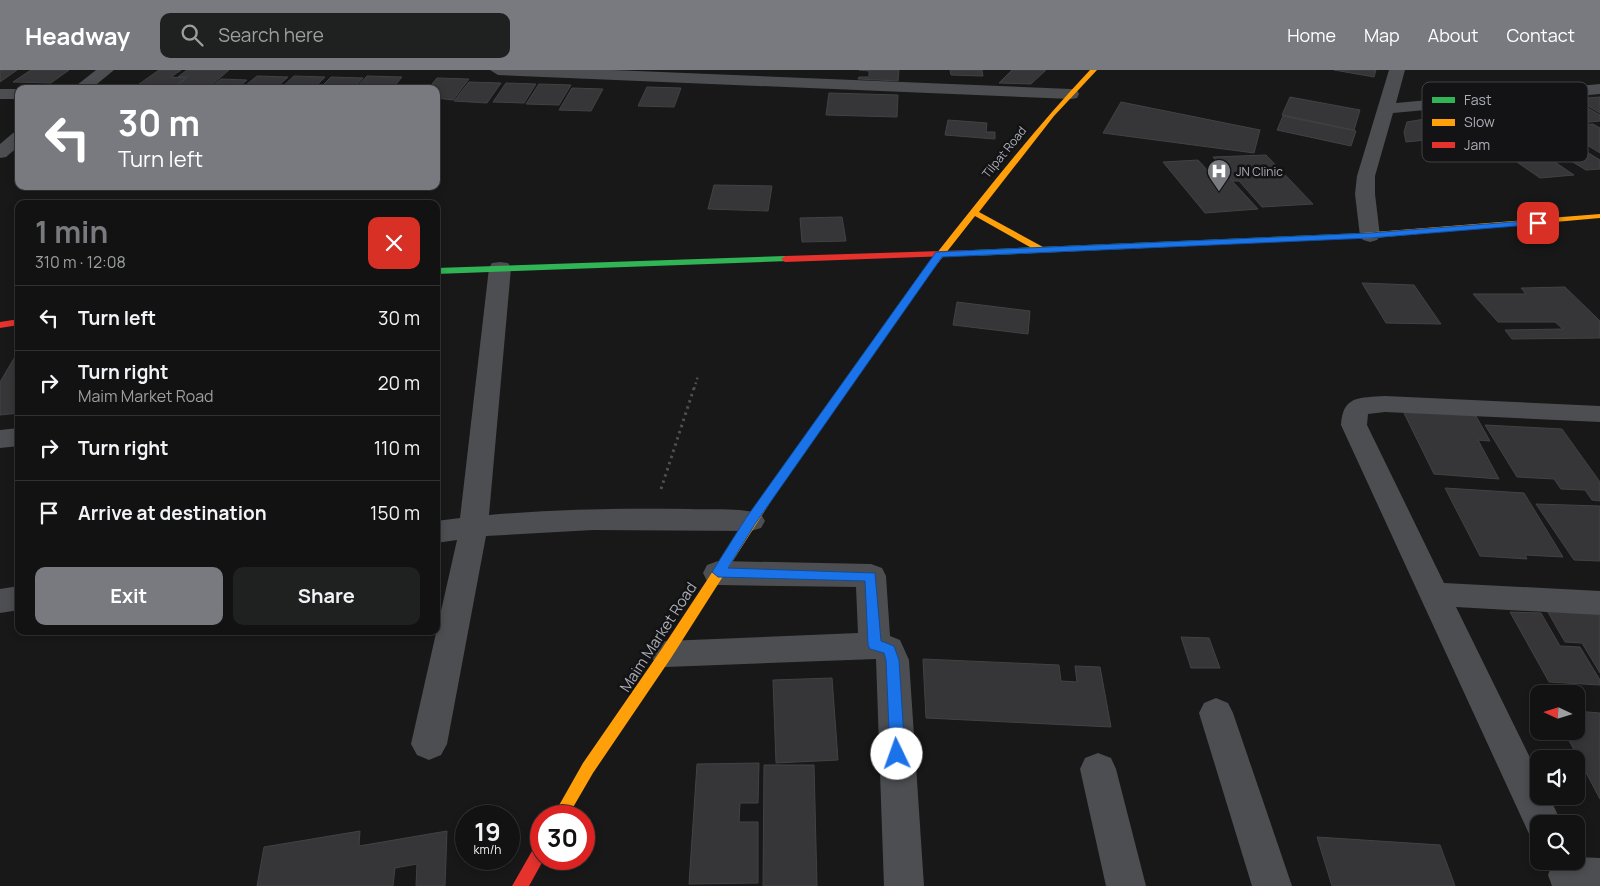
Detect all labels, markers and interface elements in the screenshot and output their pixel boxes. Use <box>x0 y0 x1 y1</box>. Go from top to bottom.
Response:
search box <box>160 13 510 58</box>
text: Headway <box>25 19 130 52</box>
icon: search <box>178 21 206 49</box>
text: Search here <box>218 22 324 48</box>
text: Home <box>1287 23 1336 47</box>
text: Map <box>1364 23 1400 47</box>
text: About <box>1428 23 1478 47</box>
text: Contact <box>1506 23 1575 47</box>
legend <box>1422 82 1588 162</box>
text: Fast <box>1464 90 1492 109</box>
text: 30 m <box>118 99 200 147</box>
icon: left <box>35 105 100 170</box>
text: Slow <box>1464 112 1495 131</box>
street label: Tilpat Road <box>978 122 1030 182</box>
text: Jam <box>1464 135 1490 154</box>
text: Turn left <box>118 144 203 174</box>
hospital icon: JN Clinic <box>1206 158 1232 192</box>
place label: JN Clinic <box>1236 163 1283 180</box>
pin <box>1517 202 1559 244</box>
icon: arrive <box>1524 209 1552 237</box>
text: 1 min <box>35 211 108 252</box>
button: close <box>368 217 420 269</box>
text: 310 m · 12:08 <box>35 251 126 273</box>
icon: left <box>35 304 63 332</box>
text: Turn left <box>78 305 156 331</box>
text: 30 m <box>378 305 420 331</box>
text: Turn right <box>78 359 168 385</box>
icon: right <box>35 369 63 397</box>
text: 20 m <box>378 370 420 396</box>
text: Maim Market Road <box>78 385 214 407</box>
icon: right <box>35 434 63 462</box>
text: Turn right <box>78 435 168 461</box>
text: 110 m <box>374 435 420 461</box>
icon: arrive <box>35 499 63 527</box>
text: Arrive at destination <box>78 500 267 526</box>
text: 150 m <box>370 500 420 526</box>
button: Exit <box>35 567 223 625</box>
button: Share <box>233 567 420 625</box>
street label: Maim Market Road <box>615 578 701 696</box>
north arrow <box>1530 685 1585 740</box>
map controls <box>1530 685 1585 870</box>
position arrow <box>870 727 922 779</box>
button: sound <box>1530 750 1585 805</box>
speed limit sign: 30 <box>530 805 595 870</box>
text: 19 <box>474 814 501 849</box>
button: search <box>1530 815 1585 870</box>
text: km/h <box>474 841 501 858</box>

